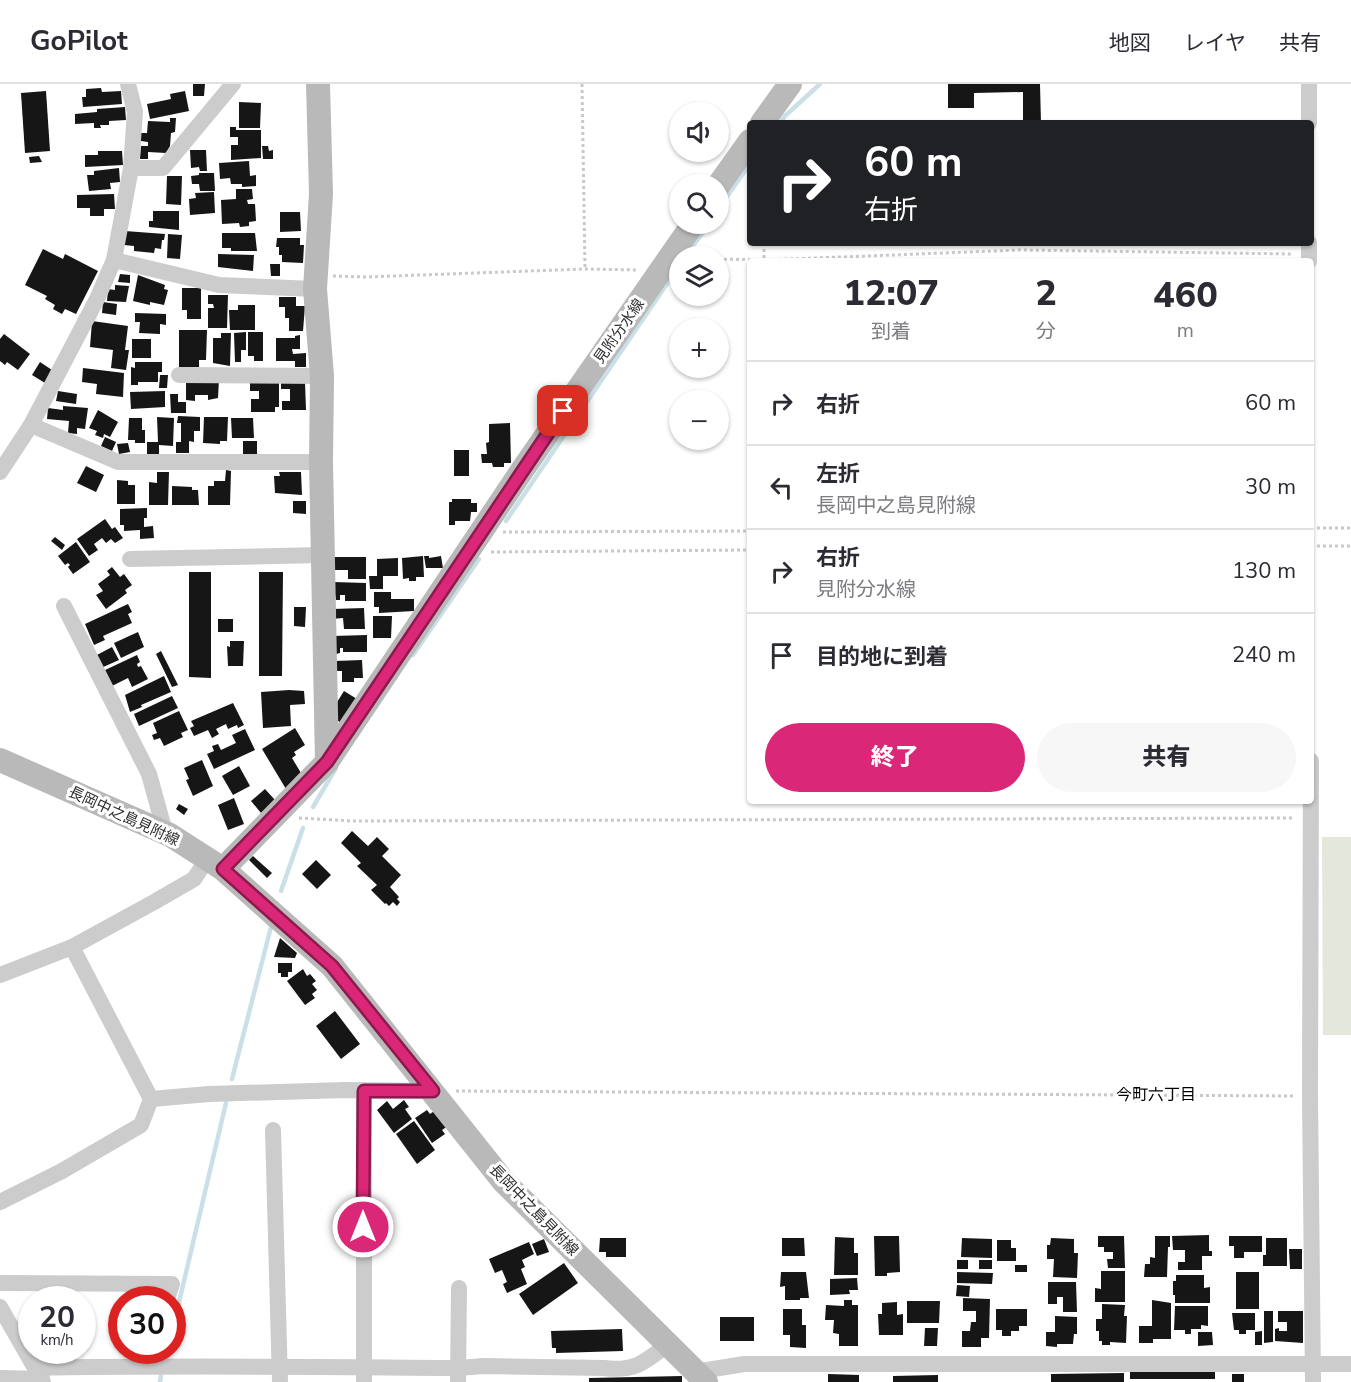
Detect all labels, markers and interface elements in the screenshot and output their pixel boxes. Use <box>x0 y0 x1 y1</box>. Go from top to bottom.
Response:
text: GoPilot <box>30 22 128 60</box>
text: 地図 <box>1109 29 1151 57</box>
text: レイヤ <box>1184 29 1246 57</box>
text: 共有 <box>1279 29 1321 57</box>
map controls <box>669 102 729 450</box>
button: sound <box>669 102 729 162</box>
text: 60 m <box>864 134 963 191</box>
icon: right <box>765 144 843 222</box>
button: search <box>669 174 729 234</box>
text: 右折 <box>864 192 918 229</box>
button: layers <box>669 246 729 306</box>
text: 12:07 <box>843 269 939 318</box>
text: 2 <box>1035 269 1057 318</box>
text: 460 <box>1153 271 1218 320</box>
street label: 見附分水線 <box>589 295 649 367</box>
text: m <box>1177 317 1194 344</box>
button: + <box>669 318 729 378</box>
text: 到着 <box>871 318 911 345</box>
text: 分 <box>1036 318 1056 345</box>
pin <box>537 385 588 436</box>
icon: right <box>765 387 798 420</box>
text: 60 m <box>1245 388 1296 418</box>
button: − <box>669 390 729 450</box>
text: 右折 <box>816 390 860 420</box>
icon: arrive <box>546 394 579 427</box>
text: 左折 <box>816 459 860 489</box>
icon: left <box>765 471 798 504</box>
text: 30 m <box>1245 472 1296 502</box>
text: 長岡中之島見附線 <box>816 492 976 519</box>
text: 右折 <box>816 543 860 573</box>
icon: right <box>765 555 798 588</box>
text: 130 m <box>1232 556 1296 586</box>
text: 見附分水線 <box>816 576 916 603</box>
icon: arrive <box>765 639 798 672</box>
text: 240 m <box>1232 640 1296 670</box>
text: 目的地に到着 <box>816 642 948 672</box>
button: 終了 <box>765 723 1025 792</box>
button: 共有 <box>1037 723 1296 792</box>
street label: 長岡中之島見附線 <box>65 782 183 850</box>
district label: 今町六丁目 <box>1116 1084 1196 1106</box>
street label: 長岡中之島見附線 <box>485 1160 583 1260</box>
position arrow <box>331 1195 395 1259</box>
speed limit sign: 30 <box>108 1286 186 1364</box>
text: 20 <box>39 1297 75 1338</box>
text: km/h <box>40 1330 74 1350</box>

